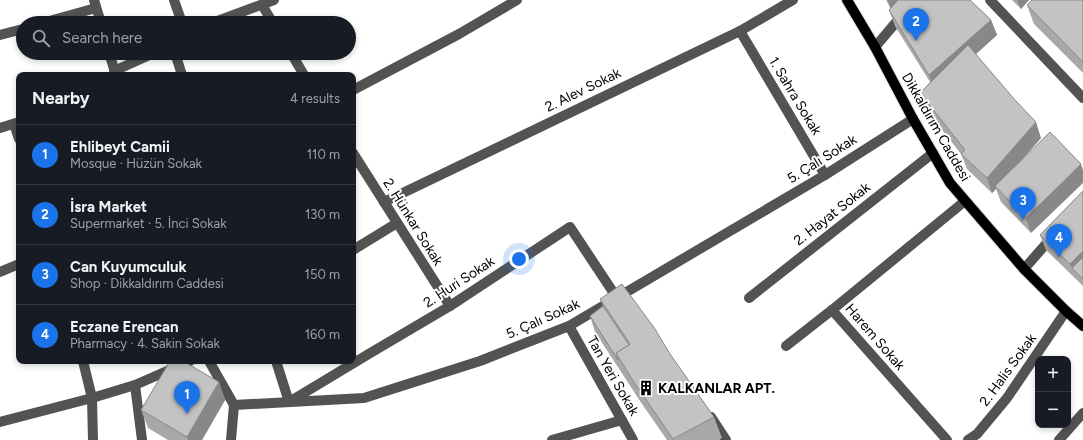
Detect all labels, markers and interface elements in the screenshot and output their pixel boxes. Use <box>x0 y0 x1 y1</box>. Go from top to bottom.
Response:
pin: 2 <box>903 8 929 41</box>
search box <box>16 16 356 60</box>
icon: search <box>30 27 52 49</box>
text: Search here <box>62 29 142 47</box>
street label: 1. Sahra Sokak <box>765 54 825 138</box>
street label: 2. Alev Sokak <box>542 64 624 116</box>
street label: Dikkaldırım Caddesi <box>898 70 974 184</box>
text: Nearby <box>32 88 90 108</box>
text: 4 results <box>290 91 340 106</box>
street label: 5. Çalı Sokak <box>784 131 860 187</box>
text: Ehlibeyt Camii <box>70 138 170 156</box>
text: 1 <box>42 147 48 162</box>
text: 110 m <box>307 147 340 162</box>
text: Mosque · Hüzün Sokak <box>70 156 202 171</box>
street label: 2. Hünkar Sokak <box>379 175 447 269</box>
street label: 2. Hayat Sokak <box>790 179 874 249</box>
pin: 3 <box>1010 187 1036 220</box>
text: İsra Market <box>70 198 147 216</box>
text: 2 <box>41 207 49 222</box>
text: 130 m <box>305 207 340 222</box>
text: Supermarket · 5. İnci Sokak <box>70 216 226 231</box>
pin: 4 <box>1046 224 1072 257</box>
your location <box>509 249 529 269</box>
street label: 2. Huri Sokak <box>420 253 498 311</box>
text: Can Kuyumculuk <box>70 258 187 276</box>
text: 3 <box>41 267 49 282</box>
text: 150 m <box>305 267 340 282</box>
text: Shop · Dikkaldırım Caddesi <box>70 276 224 291</box>
street label: 5. Çalı Sokak <box>504 295 583 343</box>
street label: Harem Sokak <box>841 300 909 374</box>
text: Eczane Erencan <box>70 318 179 336</box>
text: 4 <box>41 327 49 342</box>
text: 160 m <box>305 327 340 342</box>
street label: 2. Halis Sokak <box>976 330 1040 410</box>
street label: Tan Yeri Sokak <box>583 333 643 419</box>
text: Pharmacy · 4. Sakin Sokak <box>70 336 220 351</box>
map controls <box>1035 356 1071 428</box>
button: + <box>1035 356 1071 392</box>
building icon: KALKANLAR APT. <box>637 379 655 397</box>
place label: KALKANLAR APT. <box>658 380 775 397</box>
pin: 1 <box>174 381 200 414</box>
button: − <box>1035 392 1071 428</box>

